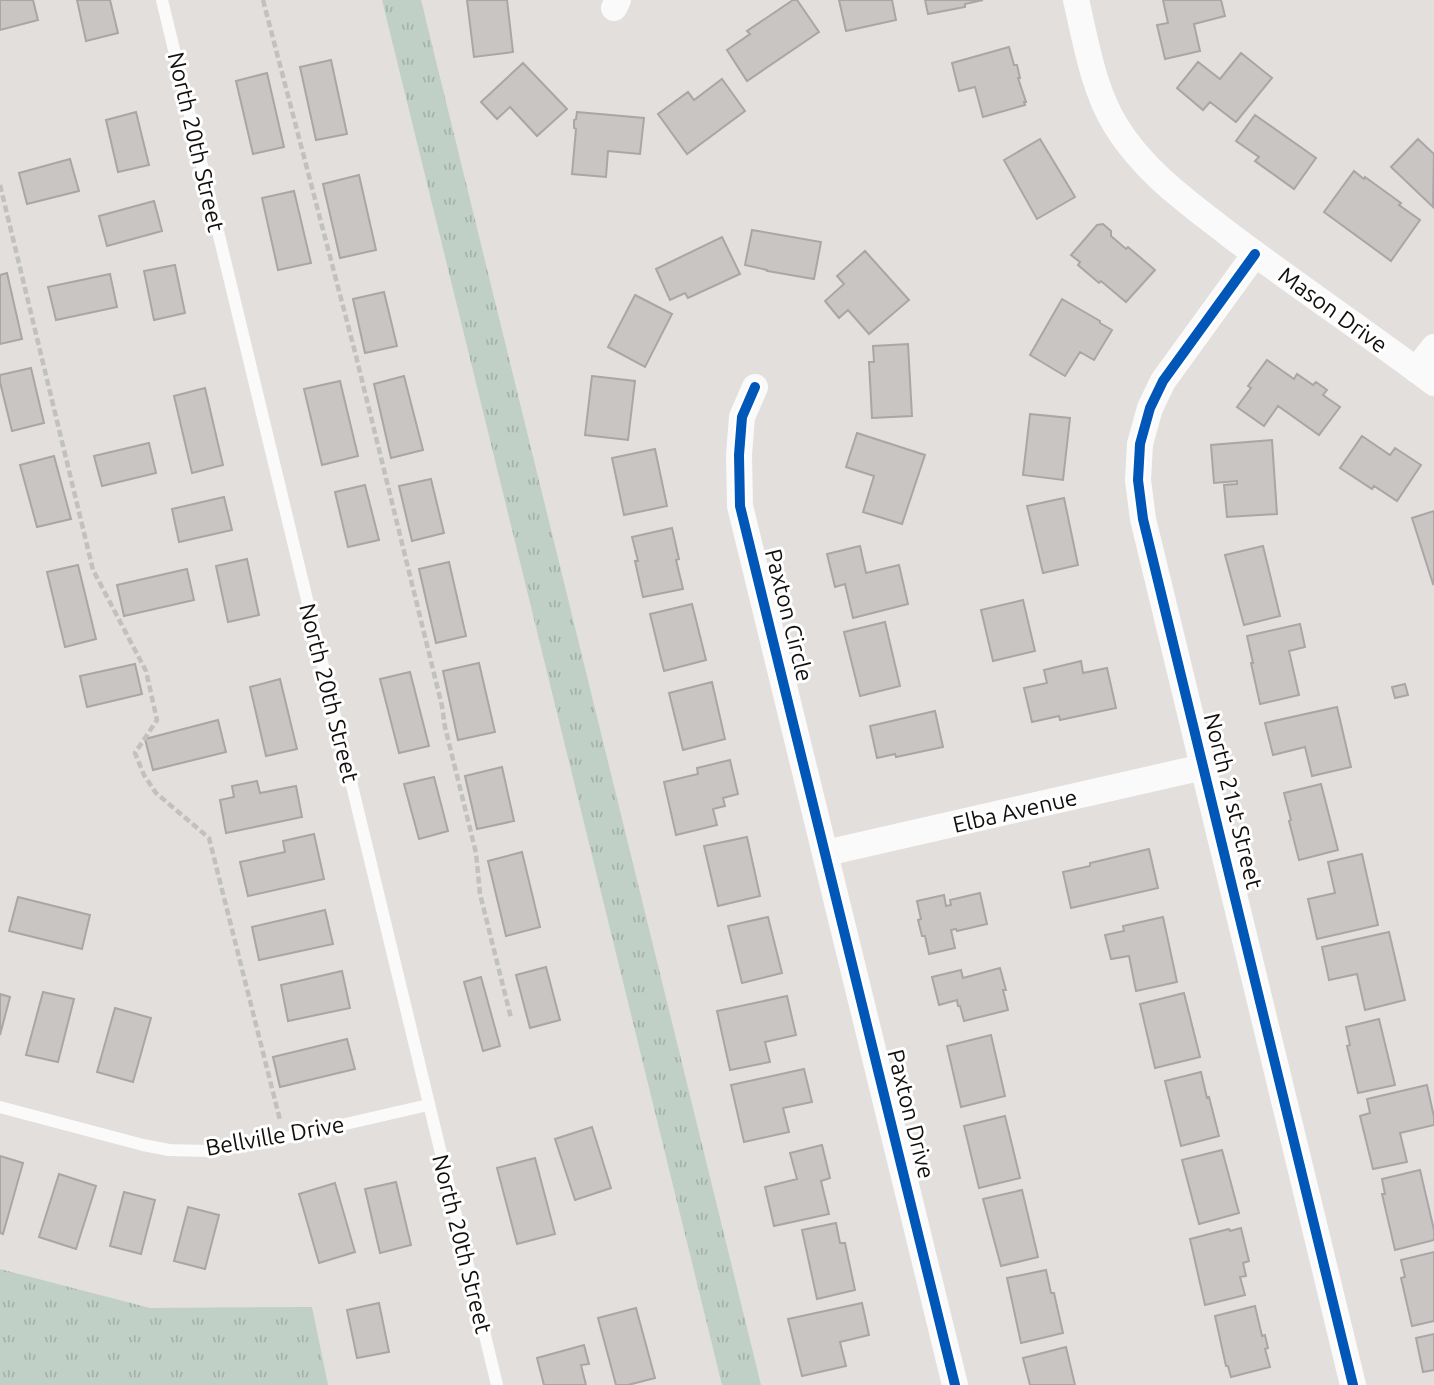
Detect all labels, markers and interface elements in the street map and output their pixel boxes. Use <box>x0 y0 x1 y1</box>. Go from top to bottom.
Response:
street label: North 20th Street <box>164 50 229 234</box>
street label: Mason Drive <box>1274 262 1392 357</box>
street label: Paxton Circle <box>761 546 818 684</box>
street label: North 20th Street <box>295 601 364 785</box>
street label: North 21st Street <box>1200 710 1267 891</box>
street label: Elba Avenue <box>950 784 1080 837</box>
street label: Paxton Drive <box>883 1047 940 1181</box>
street label: Bellville Drive <box>204 1111 346 1160</box>
street label: North 20th Street <box>428 1152 497 1336</box>

